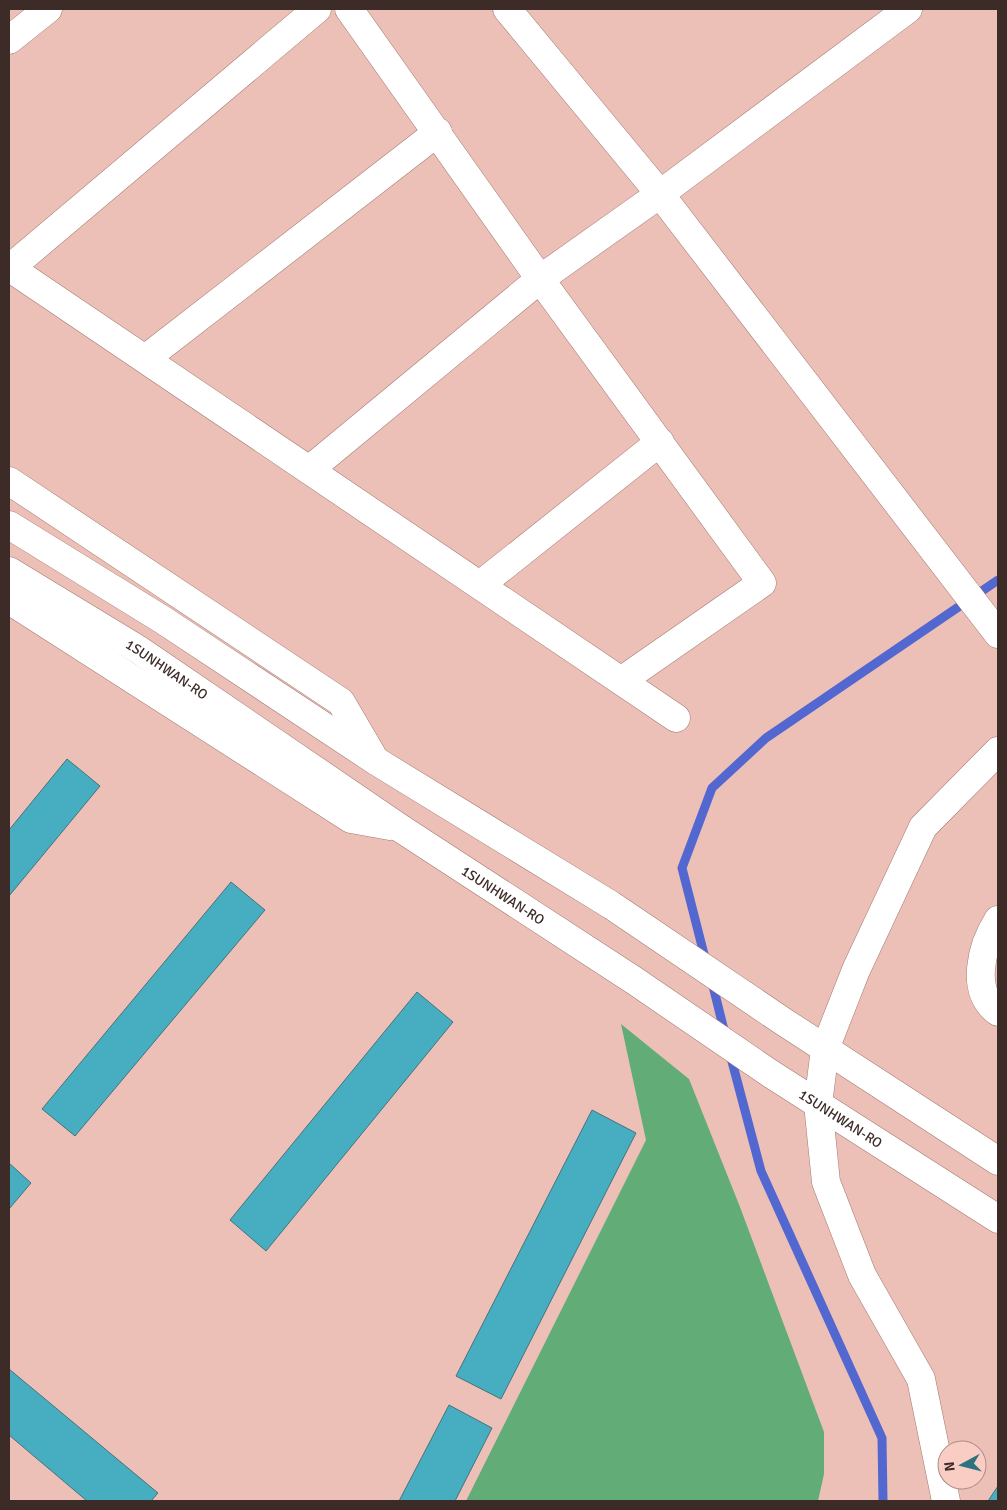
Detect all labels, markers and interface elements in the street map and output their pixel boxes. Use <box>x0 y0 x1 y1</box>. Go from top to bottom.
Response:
street label: 1SUNHWAN-RO <box>122 636 211 703</box>
street label: 1SUNHWAN-RO <box>458 862 547 929</box>
street label: 1SUNHWAN-RO <box>796 1086 885 1152</box>
north arrow <box>937 1440 987 1490</box>
text: N <box>941 1461 959 1472</box>

